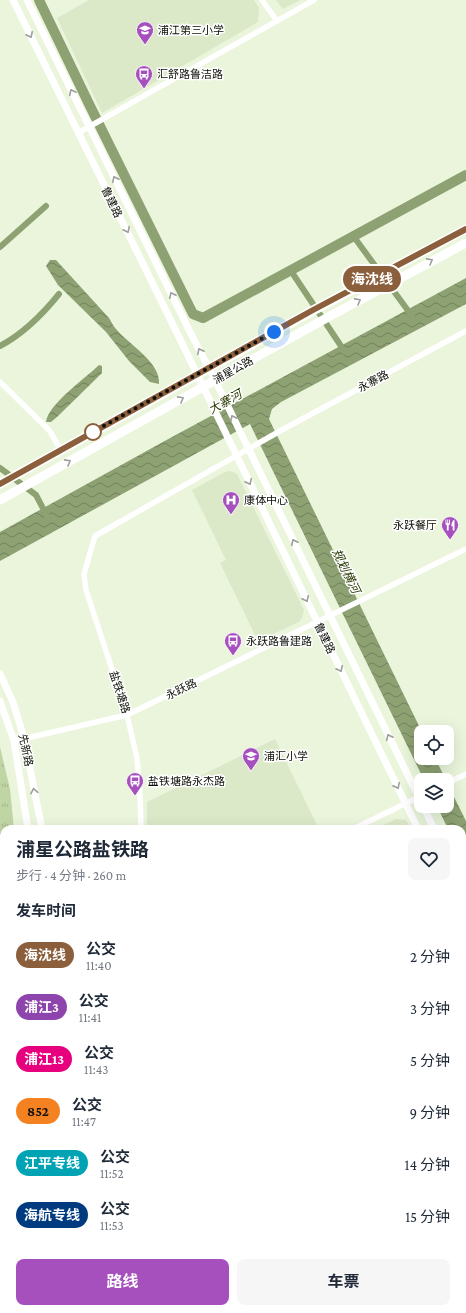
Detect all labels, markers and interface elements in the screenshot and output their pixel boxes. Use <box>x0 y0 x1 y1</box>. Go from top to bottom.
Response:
school or university icon: 浦江第三小学 <box>135 20 155 45</box>
place label: 浦江第三小学 <box>158 24 224 36</box>
one-way arrow <box>25 31 33 38</box>
bus stop icon: 汇舒路鲁洁路 <box>134 64 154 89</box>
place label: 汇舒路鲁洁路 <box>157 68 223 80</box>
one-way arrow <box>69 88 77 96</box>
one-way arrow <box>112 175 119 183</box>
street label: 鲁建路 <box>99 185 125 219</box>
one-way arrow <box>122 226 130 234</box>
one-way arrow <box>426 259 433 266</box>
line badge: 海沈线 <box>349 266 395 292</box>
text: 海沈线 <box>351 271 393 287</box>
one-way arrow <box>169 292 177 300</box>
one-way arrow <box>354 298 361 306</box>
your location <box>264 322 284 342</box>
one-way arrow <box>197 348 204 355</box>
street label: 浦星公路 <box>211 354 255 386</box>
street label: 永寨路 <box>356 368 390 394</box>
water label: 大寨河 <box>206 386 246 417</box>
one-way arrow <box>177 396 185 404</box>
one-way arrow <box>230 415 238 423</box>
unlabelled marker <box>84 423 102 441</box>
one-way arrow <box>64 460 71 467</box>
one-way arrow <box>244 477 252 485</box>
hospital icon: 康体中心 <box>221 490 241 515</box>
place label: 康体中心 <box>244 494 288 506</box>
restaurant icon: 永跃餐厅 <box>440 515 460 540</box>
place label: 永跃餐厅 <box>393 519 437 531</box>
one-way arrow <box>291 539 299 547</box>
water label: 规划横河 <box>329 546 364 597</box>
one-way arrow <box>301 594 309 602</box>
street label: 鲁建路 <box>312 621 338 655</box>
bus stop icon: 永跃路鲁建路 <box>223 631 243 656</box>
place label: 永跃路鲁建路 <box>246 635 312 647</box>
one-way arrow <box>335 665 343 672</box>
street label: 盐铁塘路 <box>107 669 133 715</box>
street label: 永跃路 <box>164 676 198 702</box>
map controls <box>414 725 454 813</box>
button: locate <box>414 725 454 765</box>
street label: 先新路 <box>17 733 35 767</box>
one-way arrow <box>386 733 394 741</box>
school or university icon: 浦汇小学 <box>241 746 261 771</box>
place label: 浦汇小学 <box>264 750 308 762</box>
bus stop icon: 盐铁塘路永杰路 <box>125 771 145 796</box>
button: layers <box>414 773 454 813</box>
place label: 盐铁塘路永杰路 <box>148 775 225 787</box>
one-way arrow <box>392 781 400 789</box>
one-way arrow <box>31 788 39 794</box>
button: heart <box>408 838 450 880</box>
text: 浦星公路盐铁路 <box>16 839 149 860</box>
text: 步行 · 4 分钟 · 260 m <box>16 868 126 883</box>
text: 发车时间 <box>16 903 76 919</box>
text: 公交 <box>86 941 116 957</box>
text: 海沈线 <box>24 947 66 963</box>
text: 2 分钟 <box>410 949 450 965</box>
text: 11:40 <box>86 958 112 973</box>
text: 公交 <box>79 993 109 1009</box>
text: 浦江3 <box>24 999 59 1015</box>
text: 3 分钟 <box>410 1001 450 1017</box>
text: 11:41 <box>79 1010 101 1025</box>
text: 公交 <box>84 1045 114 1061</box>
text: 浦江13 <box>24 1051 64 1067</box>
text: 5 分钟 <box>410 1053 450 1069</box>
text: 11:43 <box>84 1062 108 1077</box>
text: 公交 <box>72 1097 102 1113</box>
text: 852 <box>27 1103 49 1119</box>
text: 9 分钟 <box>410 1105 450 1121</box>
text: 11:47 <box>72 1114 96 1129</box>
text: 公交 <box>100 1149 130 1165</box>
text: 江平专线 <box>24 1155 80 1171</box>
text: 14 分钟 <box>405 1157 450 1173</box>
text: 11:52 <box>100 1166 124 1181</box>
text: 公交 <box>100 1201 130 1217</box>
text: 海航专线 <box>24 1207 80 1223</box>
text: 15 分钟 <box>405 1209 450 1225</box>
text: 11:53 <box>100 1218 124 1233</box>
button: 路线 <box>16 1259 229 1305</box>
button: 车票 <box>237 1259 450 1305</box>

